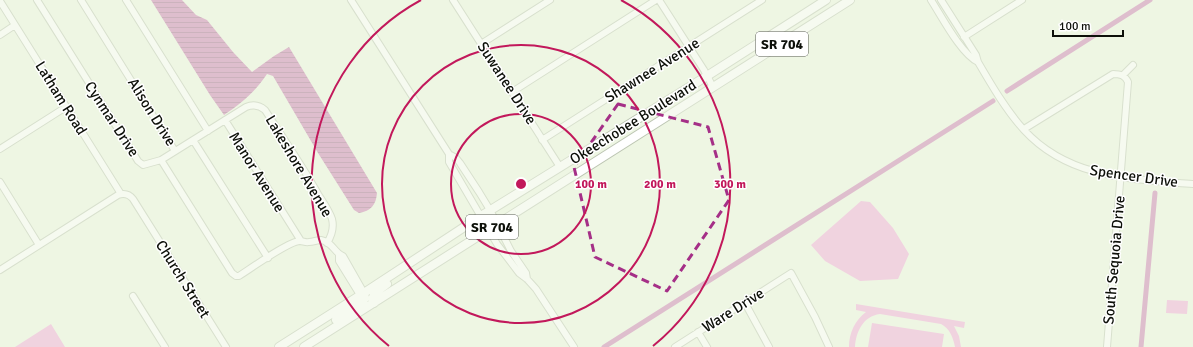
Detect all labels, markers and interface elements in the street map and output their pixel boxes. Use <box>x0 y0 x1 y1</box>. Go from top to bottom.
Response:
scale bar <box>1053 12 1123 38</box>
text: 100 m <box>1059 19 1091 34</box>
road number: SR 704 <box>756 32 808 56</box>
street label: Shawnee Avenue <box>601 34 703 106</box>
street label: Suwanee Drive <box>474 38 540 128</box>
street label: Latham Road <box>31 58 91 138</box>
street label: Alison Drive <box>124 75 180 149</box>
street label: Okeechobee Boulevard <box>566 76 700 168</box>
street label: Cynmar Drive <box>81 78 143 160</box>
street label: Lakeshore Avenue <box>262 112 336 220</box>
street label: Manor Avenue <box>225 128 289 216</box>
street label: Spencer Drive <box>1089 161 1179 191</box>
centre of rings <box>514 177 528 191</box>
text: 100 m <box>575 177 607 192</box>
text: 200 m <box>644 177 676 192</box>
text: 300 m <box>714 177 746 192</box>
street label: South Sequoia Drive <box>1099 195 1129 325</box>
road number: SR 704 <box>466 215 518 239</box>
street label: Church Street <box>152 237 214 321</box>
street label: Ware Drive <box>699 284 767 336</box>

